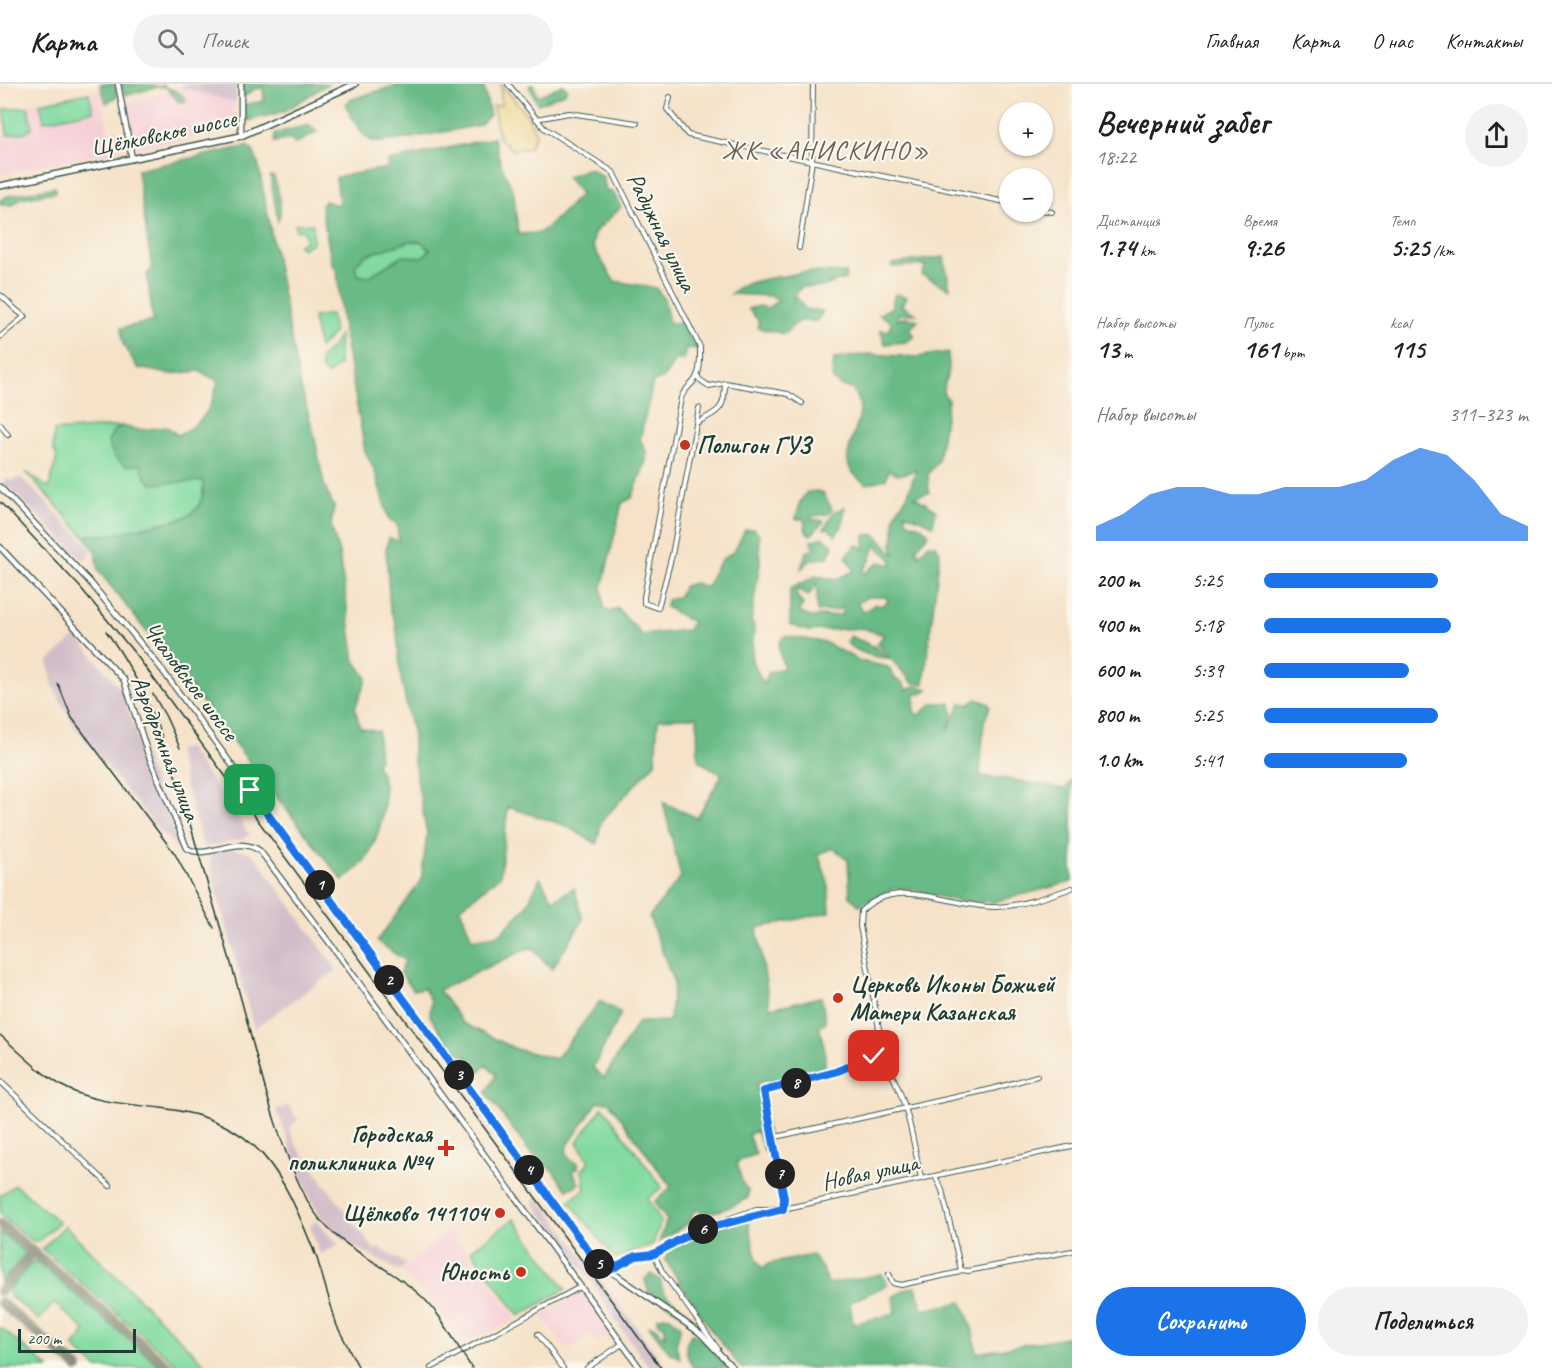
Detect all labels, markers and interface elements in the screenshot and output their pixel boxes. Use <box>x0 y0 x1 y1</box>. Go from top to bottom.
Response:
search box <box>133 14 553 68</box>
text: Карта <box>30 24 97 59</box>
icon: search <box>154 25 187 58</box>
text: Поиск <box>202 27 248 55</box>
text: Главная <box>1205 28 1258 54</box>
text: Карта <box>1291 28 1339 54</box>
text: О нас <box>1372 28 1413 54</box>
text: Контакты <box>1446 28 1522 54</box>
text: Вечерний забег <box>1096 101 1269 143</box>
map controls <box>999 102 1053 222</box>
button: + <box>999 102 1053 156</box>
street label: Щёлковское шоссе <box>89 103 241 163</box>
button: share <box>1465 104 1528 167</box>
district label: ЖК «АНИСКИНО» <box>722 134 930 167</box>
text: 18:22 <box>1096 145 1136 170</box>
street label: Радужная улица <box>620 168 704 298</box>
button: − <box>999 168 1053 222</box>
text: Дистанция <box>1096 211 1160 231</box>
text: Время <box>1243 211 1277 231</box>
text: Темп <box>1390 211 1416 231</box>
text: 1.74 <box>1096 231 1136 264</box>
text: 9:26 <box>1243 231 1283 264</box>
text: 5:25 <box>1390 231 1429 264</box>
text: km <box>1136 241 1156 261</box>
text: /km <box>1429 241 1454 261</box>
text: Набор высоты <box>1096 313 1175 333</box>
text: Пульс <box>1243 313 1274 333</box>
text: kcal <box>1390 313 1411 333</box>
text: 13 <box>1096 333 1119 366</box>
text: 161 <box>1243 333 1279 366</box>
text: 115 <box>1390 333 1425 366</box>
text: m <box>1119 343 1132 363</box>
text: bpm <box>1279 343 1305 363</box>
text: Набор высоты <box>1096 402 1195 427</box>
text: 311–323 m <box>1449 402 1528 427</box>
place label: Полигон ГУЗ <box>697 430 814 460</box>
marker: Полигон ГУЗ <box>678 438 692 452</box>
text: 200 m <box>1096 568 1139 593</box>
text: 5:25 <box>1192 568 1223 593</box>
text: 400 m <box>1096 613 1139 638</box>
text: 5:18 <box>1192 613 1223 638</box>
street label: Чкаловское шоссе <box>137 616 247 748</box>
text: 600 m <box>1096 658 1140 683</box>
text: 5:39 <box>1192 658 1223 683</box>
street label: Аэродромная улица <box>124 671 208 826</box>
text: 800 m <box>1096 703 1139 728</box>
text: 5:25 <box>1192 703 1223 728</box>
text: 1.0 km <box>1096 748 1143 773</box>
text: 5:41 <box>1192 748 1223 773</box>
pin <box>224 764 275 815</box>
icon: arrive <box>233 773 266 806</box>
pin: 1 <box>305 870 335 900</box>
text: 1 <box>316 875 324 895</box>
pin: 2 <box>374 965 404 995</box>
place label: Церковь Иконы Божией Матери Казанская <box>850 969 1056 1027</box>
text: 2 <box>385 970 393 990</box>
marker: Церковь Иконы Божией Матери Казанская <box>831 991 845 1005</box>
pin <box>848 1030 899 1081</box>
icon: check <box>857 1039 890 1072</box>
pin: 3 <box>444 1060 474 1090</box>
text: 3 <box>455 1065 463 1085</box>
pin: 8 <box>781 1068 811 1098</box>
text: 8 <box>792 1073 800 1093</box>
place label: Городская поликлиника №4 <box>288 1119 435 1177</box>
marker: Городская поликлиника №4 <box>437 1139 455 1157</box>
street label: Новая улица <box>819 1147 923 1197</box>
pin: 4 <box>514 1155 544 1185</box>
pin: 7 <box>765 1159 795 1189</box>
text: 4 <box>525 1160 533 1180</box>
text: 7 <box>776 1164 784 1184</box>
place label: Щёлково 141104 <box>344 1198 491 1228</box>
marker: Щёлково 141104 <box>493 1206 507 1220</box>
pin: 6 <box>688 1214 718 1244</box>
text: 6 <box>699 1219 707 1239</box>
pin: 5 <box>584 1249 614 1279</box>
text: 5 <box>596 1254 602 1274</box>
place label: Юность <box>440 1257 511 1287</box>
marker: Юность <box>514 1265 528 1279</box>
button: Сохранить <box>1096 1287 1306 1356</box>
button: Поделиться <box>1318 1287 1528 1356</box>
scale bar <box>18 1326 136 1354</box>
text: 200 m <box>27 1329 61 1349</box>

